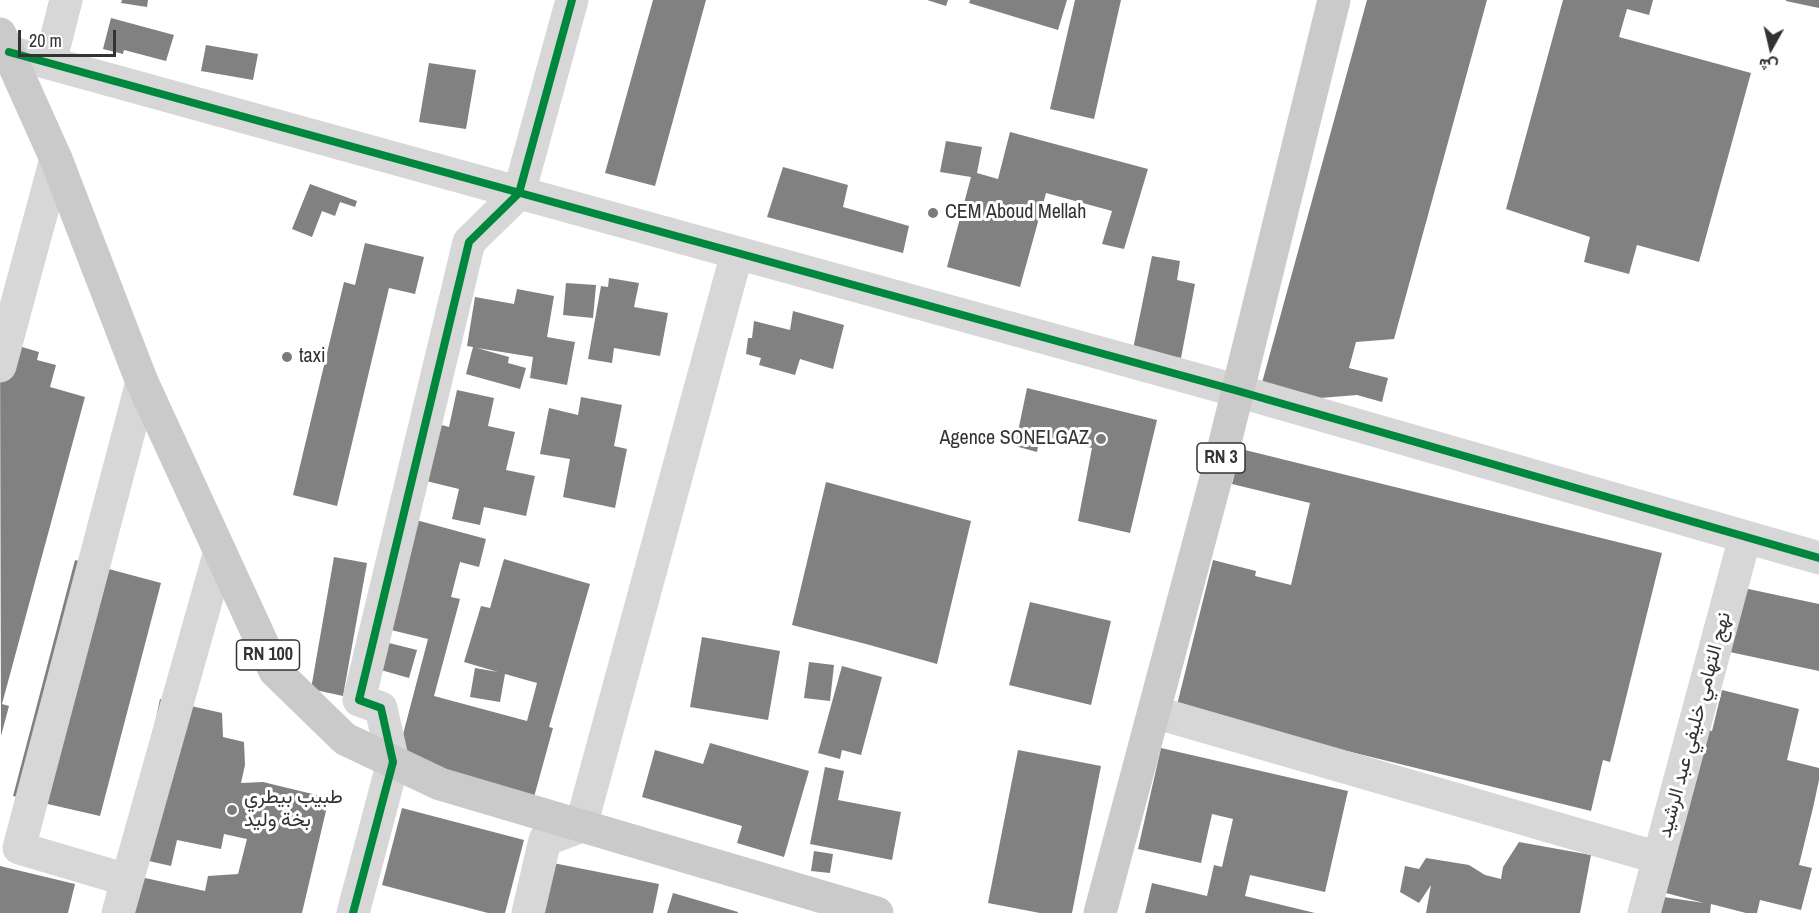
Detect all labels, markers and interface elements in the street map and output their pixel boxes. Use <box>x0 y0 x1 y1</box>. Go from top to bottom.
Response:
scale bar <box>21 18 118 56</box>
north arrow <box>1741 18 1801 78</box>
text: 20 m <box>29 28 62 53</box>
text: ش <box>1757 54 1780 78</box>
place label: CEM Aboud Mellah <box>945 201 1086 225</box>
marker: CEM Aboud Mellah <box>926 206 940 220</box>
place label: taxi <box>299 345 325 369</box>
marker: taxi <box>280 350 294 364</box>
place label: Agence SONELGAZ <box>940 427 1089 451</box>
marker: Agence SONELGAZ <box>1094 432 1108 446</box>
road number: RN 3 <box>1197 443 1245 473</box>
street label: نهج التهامي خليفي عبد الرشيد <box>1653 610 1737 840</box>
road number: RN 100 <box>236 640 300 670</box>
place label: طبيب بيطري بخة وليد <box>244 786 343 833</box>
marker: طبيب بيطري بخة وليد <box>225 803 239 817</box>

